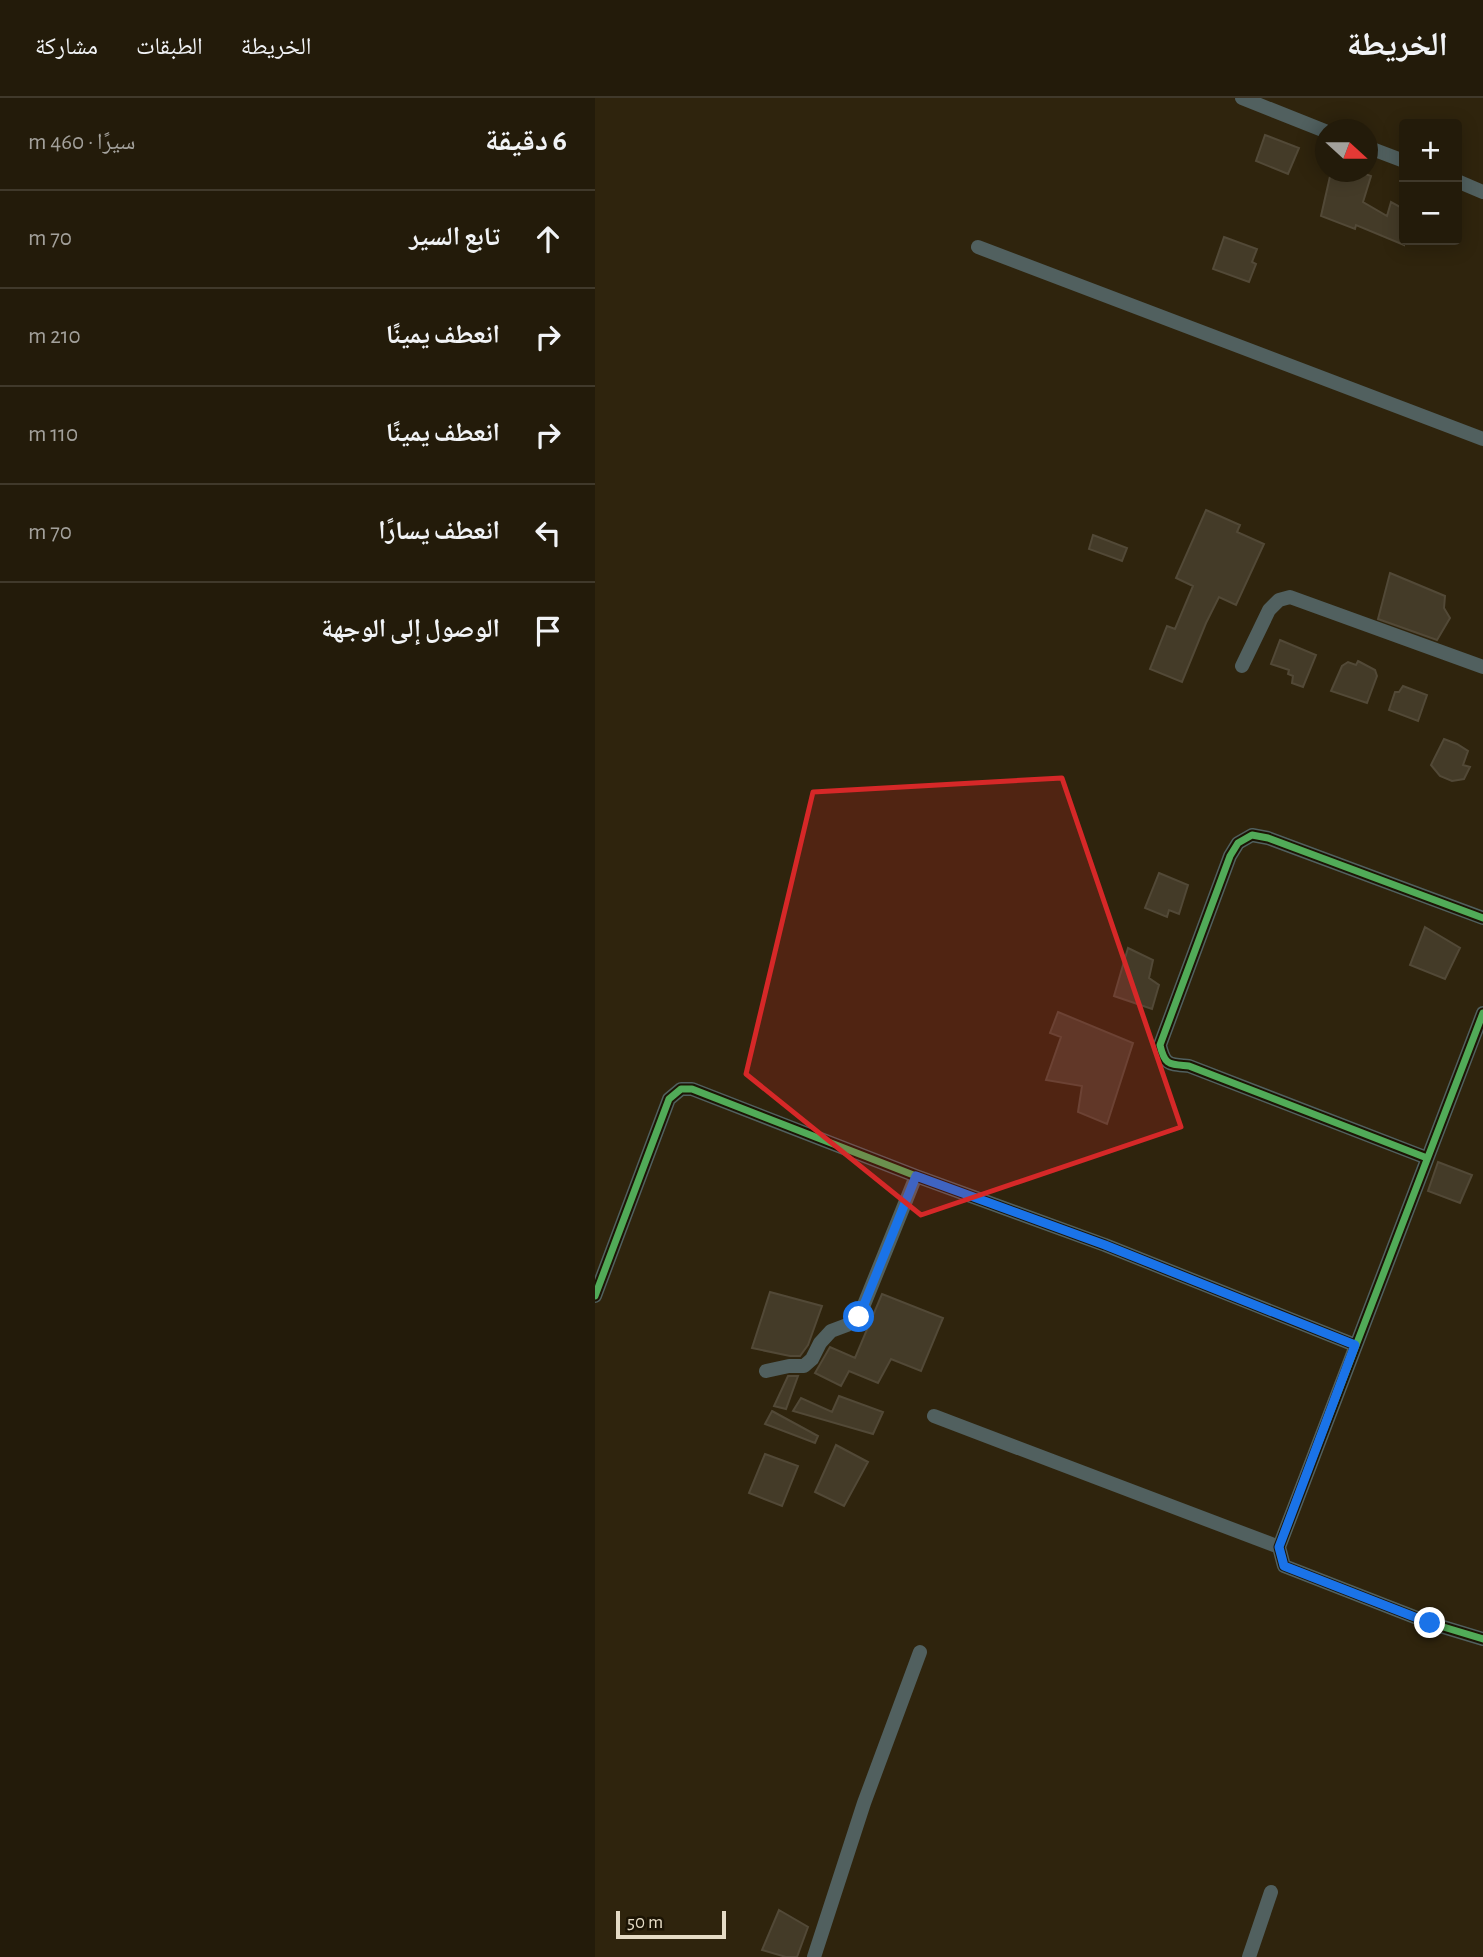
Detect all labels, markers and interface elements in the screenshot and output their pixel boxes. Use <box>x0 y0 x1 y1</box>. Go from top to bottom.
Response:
text: الخريطة <box>1347 29 1448 62</box>
text: مشاركة <box>35 35 98 59</box>
text: الطبقات <box>136 35 203 59</box>
text: الخريطة <box>241 35 311 59</box>
north arrow <box>1315 119 1378 182</box>
map controls <box>1399 119 1462 245</box>
button: + <box>1399 119 1462 182</box>
text: 6 دقيقة <box>485 126 567 156</box>
text: سيرًا · 460 m <box>28 131 135 154</box>
button: − <box>1399 182 1462 245</box>
icon: ahead <box>529 220 567 258</box>
text: تابع السير <box>409 224 500 250</box>
text: 70 m <box>28 227 72 250</box>
icon: right <box>529 318 567 356</box>
text: انعطف يمينًا <box>386 322 500 348</box>
text: 210 m <box>28 325 81 348</box>
icon: right <box>529 416 567 454</box>
text: انعطف يمينًا <box>386 420 500 446</box>
text: 110 m <box>28 423 78 446</box>
icon: left <box>529 514 567 552</box>
text: انعطف يسارًا <box>378 518 500 544</box>
text: 70 m <box>28 521 72 544</box>
icon: arrive <box>529 612 567 650</box>
text: الوصول إلى الوجهة <box>321 616 500 642</box>
route start <box>843 1301 874 1332</box>
route end <box>1414 1607 1445 1638</box>
scale bar <box>616 1908 726 1940</box>
text: 50 m <box>627 1913 663 1932</box>

